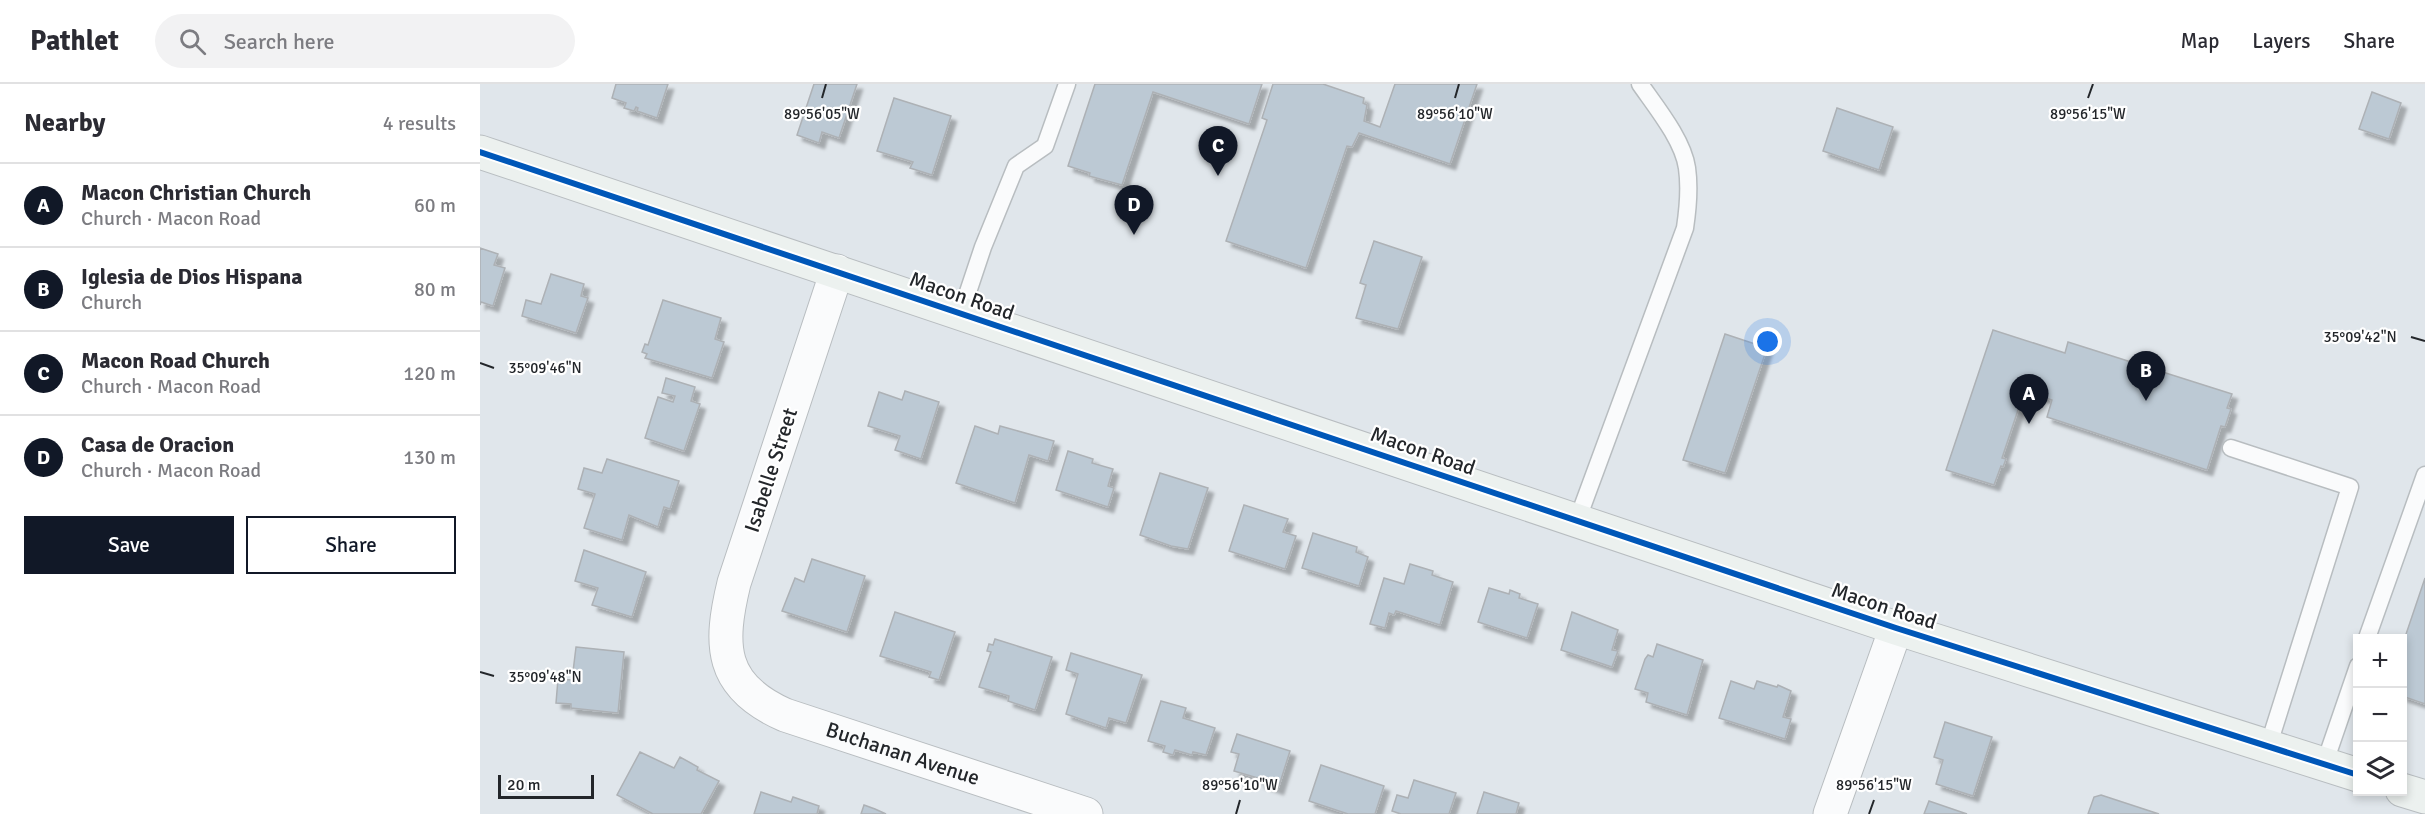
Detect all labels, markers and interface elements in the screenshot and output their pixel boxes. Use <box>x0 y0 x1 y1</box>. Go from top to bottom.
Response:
search box <box>155 14 575 68</box>
text: Pathlet <box>30 24 119 58</box>
icon: search <box>176 25 209 58</box>
text: Search here <box>224 28 335 55</box>
text: Map <box>2181 28 2219 54</box>
text: Layers <box>2252 28 2310 54</box>
text: Share <box>2343 28 2395 54</box>
text: 89°56'05"W <box>784 105 860 123</box>
text: 89°56'10"W <box>1417 105 1493 123</box>
text: 89°56'15"W <box>2050 105 2126 123</box>
text: Nearby <box>24 107 105 139</box>
text: 4 results <box>383 111 456 136</box>
pin: C <box>1198 126 1238 176</box>
text: Macon Christian Church <box>81 179 311 206</box>
pin: D <box>1114 186 1154 235</box>
text: A <box>37 193 50 218</box>
text: 60 m <box>414 193 456 218</box>
text: Church · Macon Road <box>81 206 261 231</box>
text: Iglesia de Dios Hispana <box>81 263 303 290</box>
street label: Macon Road <box>906 266 1018 326</box>
text: B <box>37 277 50 302</box>
text: 80 m <box>414 277 456 302</box>
text: Church <box>81 290 142 315</box>
your location <box>1753 327 1782 356</box>
text: 35°09'42"N <box>2323 328 2397 346</box>
text: Macon Road Church <box>81 347 270 374</box>
pin: B <box>2126 352 2166 401</box>
text: 35°09'46"N <box>508 359 582 377</box>
text: C <box>37 361 50 386</box>
text: 120 m <box>403 361 456 386</box>
text: Church · Macon Road <box>81 374 261 399</box>
pin: A <box>2010 374 2048 424</box>
street label: Isabelle Street <box>739 404 803 536</box>
street label: Macon Road <box>1367 421 1479 481</box>
text: Casa de Oracion <box>81 431 234 458</box>
text: D <box>37 445 50 470</box>
text: 130 m <box>403 445 456 470</box>
text: Church · Macon Road <box>81 458 261 483</box>
button: Save <box>24 516 234 574</box>
button: Share <box>246 516 456 574</box>
street label: Macon Road <box>1828 577 1940 635</box>
map controls <box>2353 634 2407 796</box>
button: + <box>2353 634 2407 688</box>
text: 35°09'48"N <box>508 668 582 686</box>
button: − <box>2353 688 2407 742</box>
street label: Buchanan Avenue <box>823 716 983 791</box>
button: layers <box>2353 742 2407 796</box>
scale bar <box>498 772 594 800</box>
text: 20 m <box>507 775 541 795</box>
text: 89°56'10"W <box>1202 776 1278 794</box>
text: 89°56'15"W <box>1836 776 1912 794</box>

